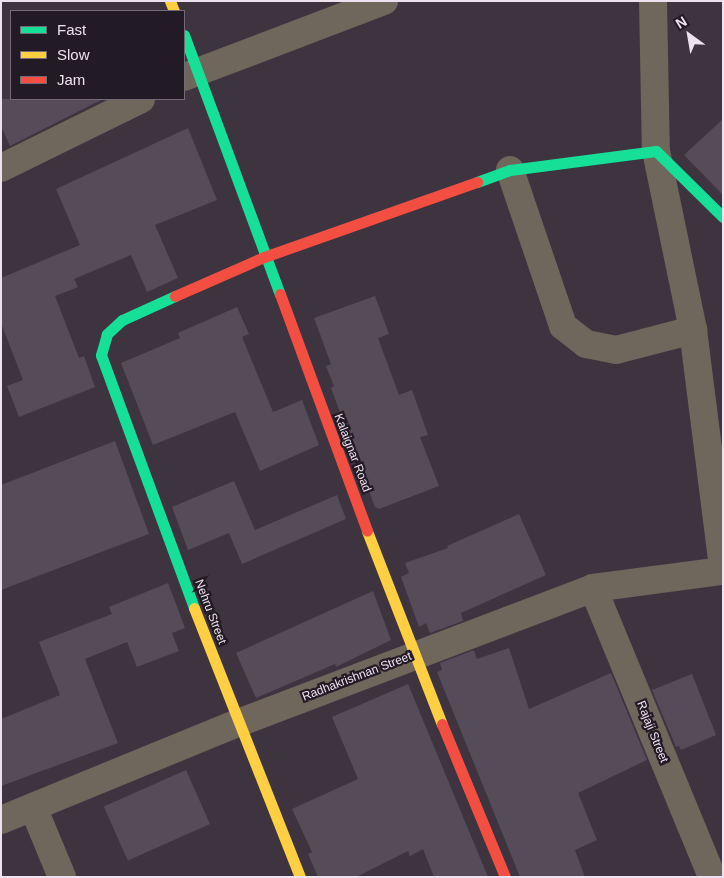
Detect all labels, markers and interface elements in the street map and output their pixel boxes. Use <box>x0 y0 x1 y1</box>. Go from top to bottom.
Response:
legend <box>10 10 185 100</box>
north arrow <box>664 10 714 60</box>
text: N <box>673 13 690 32</box>
text: Fast <box>57 21 86 38</box>
text: Slow <box>57 46 90 63</box>
text: Jam <box>57 71 85 88</box>
street label: Kalaignar Road <box>330 412 374 494</box>
street label: Nehru Street <box>191 578 229 646</box>
street label: Radhakrishnan Street <box>300 649 414 705</box>
street label: Rajaji Street <box>633 699 671 765</box>

